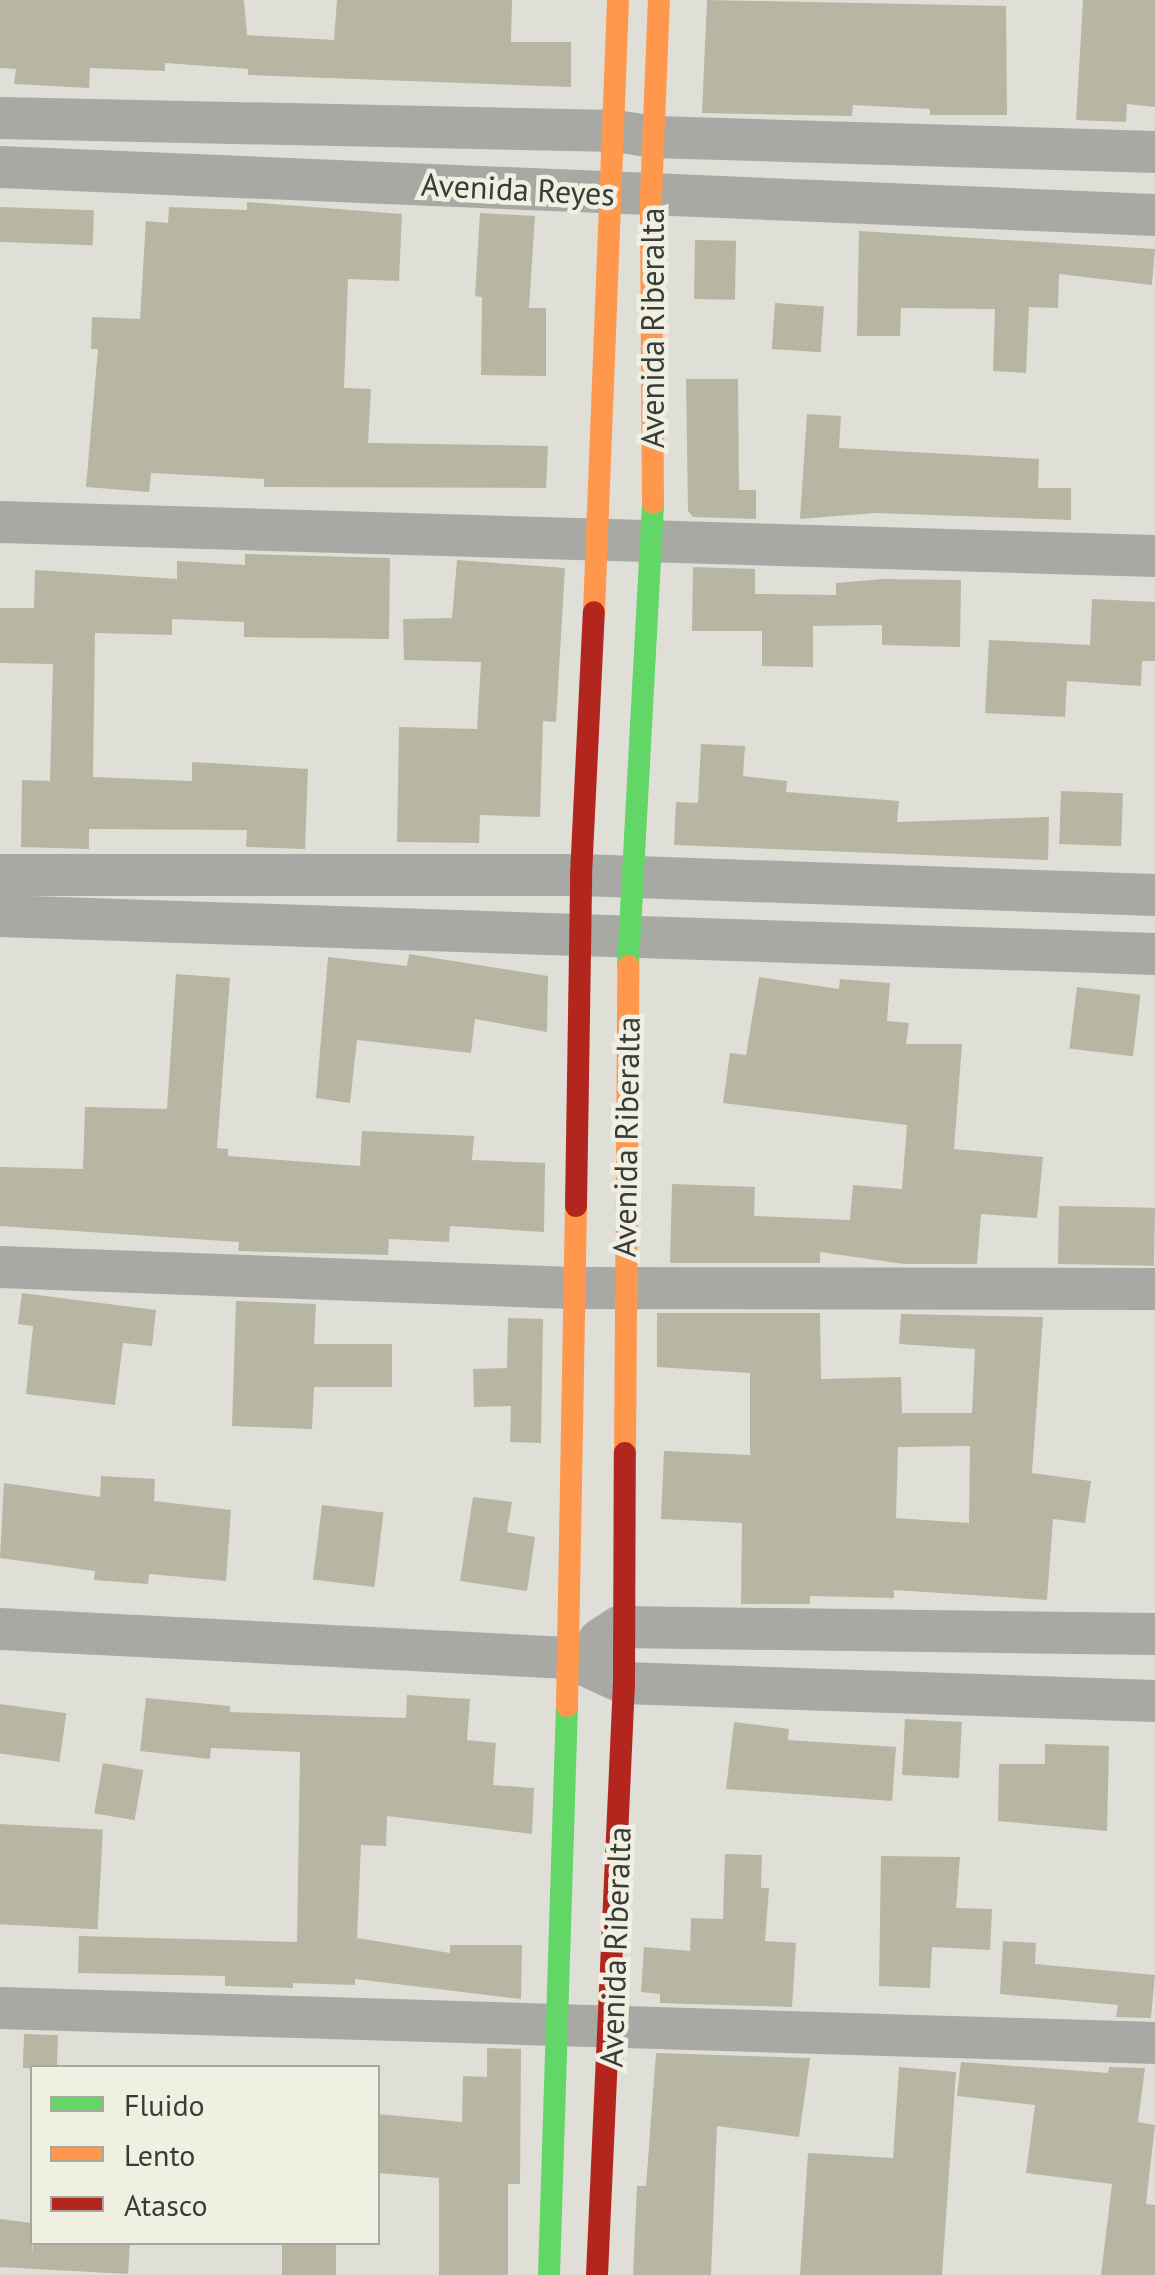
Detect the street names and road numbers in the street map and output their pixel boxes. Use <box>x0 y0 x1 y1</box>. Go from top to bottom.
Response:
street label: Avenida Reyes <box>420 165 616 213</box>
street label: Avenida Riberalta <box>633 208 671 448</box>
street label: Avenida Riberalta <box>605 1016 647 1258</box>
street label: Avenida Riberalta <box>592 1826 638 2068</box>

